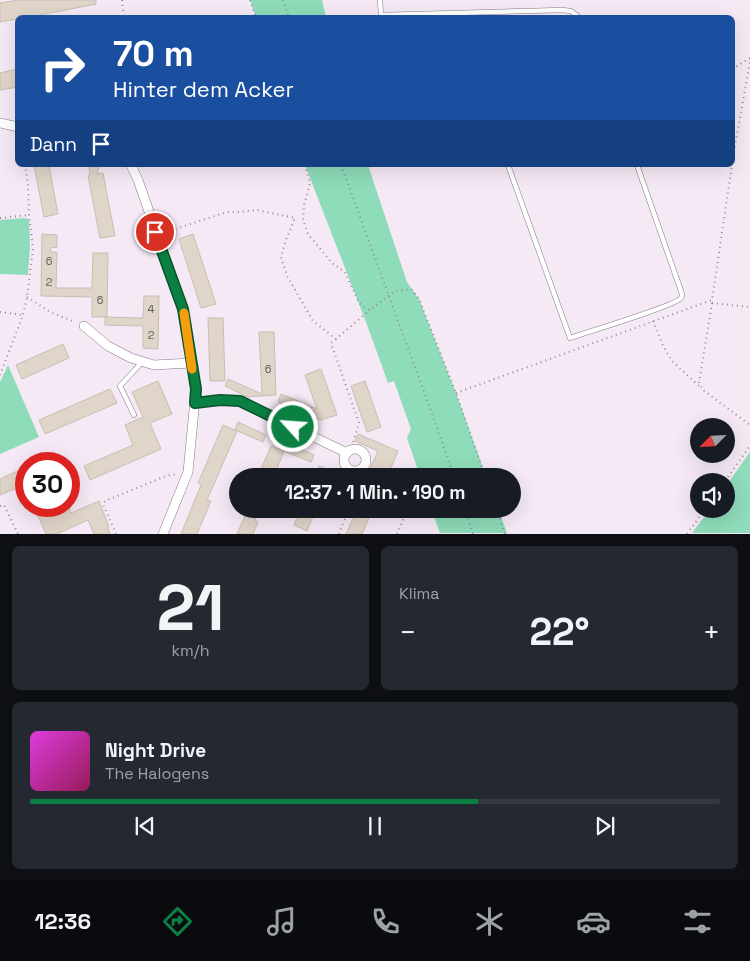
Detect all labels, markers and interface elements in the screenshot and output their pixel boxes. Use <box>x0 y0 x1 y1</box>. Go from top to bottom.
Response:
text: 70 m <box>113 32 194 76</box>
icon: right <box>30 35 95 100</box>
text: Hinter dem Acker <box>113 75 294 103</box>
icon: arrive <box>87 130 115 158</box>
text: Dann <box>30 132 77 157</box>
pin <box>134 211 176 253</box>
icon: arrive <box>141 218 169 246</box>
house number: 6 <box>46 254 53 268</box>
house number: 2 <box>46 275 53 289</box>
house number: 6 <box>97 293 104 307</box>
house number: 4 <box>148 302 155 316</box>
house number: 2 <box>148 328 155 342</box>
house number: 6 <box>265 362 272 376</box>
position arrow <box>266 400 318 452</box>
north arrow <box>690 418 735 462</box>
map controls <box>690 418 735 518</box>
speed limit sign: 30 <box>15 452 80 517</box>
button: sound <box>690 473 735 518</box>
text: 12:37 · 1 Min. · 190 m <box>285 480 465 505</box>
text: 21 <box>157 566 225 649</box>
text: Klima <box>399 583 440 604</box>
text: 22° <box>529 608 590 656</box>
text: − <box>399 614 416 650</box>
text: + <box>703 614 720 650</box>
text: km/h <box>171 640 210 661</box>
text: Night Drive <box>105 738 206 763</box>
text: The Halogens <box>105 763 209 784</box>
icon: previous <box>131 812 159 840</box>
icon: pause <box>361 812 389 840</box>
icon: next <box>591 812 619 840</box>
icon: directions <box>160 904 195 939</box>
icon: music <box>264 904 299 939</box>
icon: phone <box>368 904 403 939</box>
icon: climate <box>472 904 507 939</box>
icon: car <box>576 904 611 939</box>
icon: filters <box>680 904 715 939</box>
text: 12:36 <box>35 907 91 935</box>

